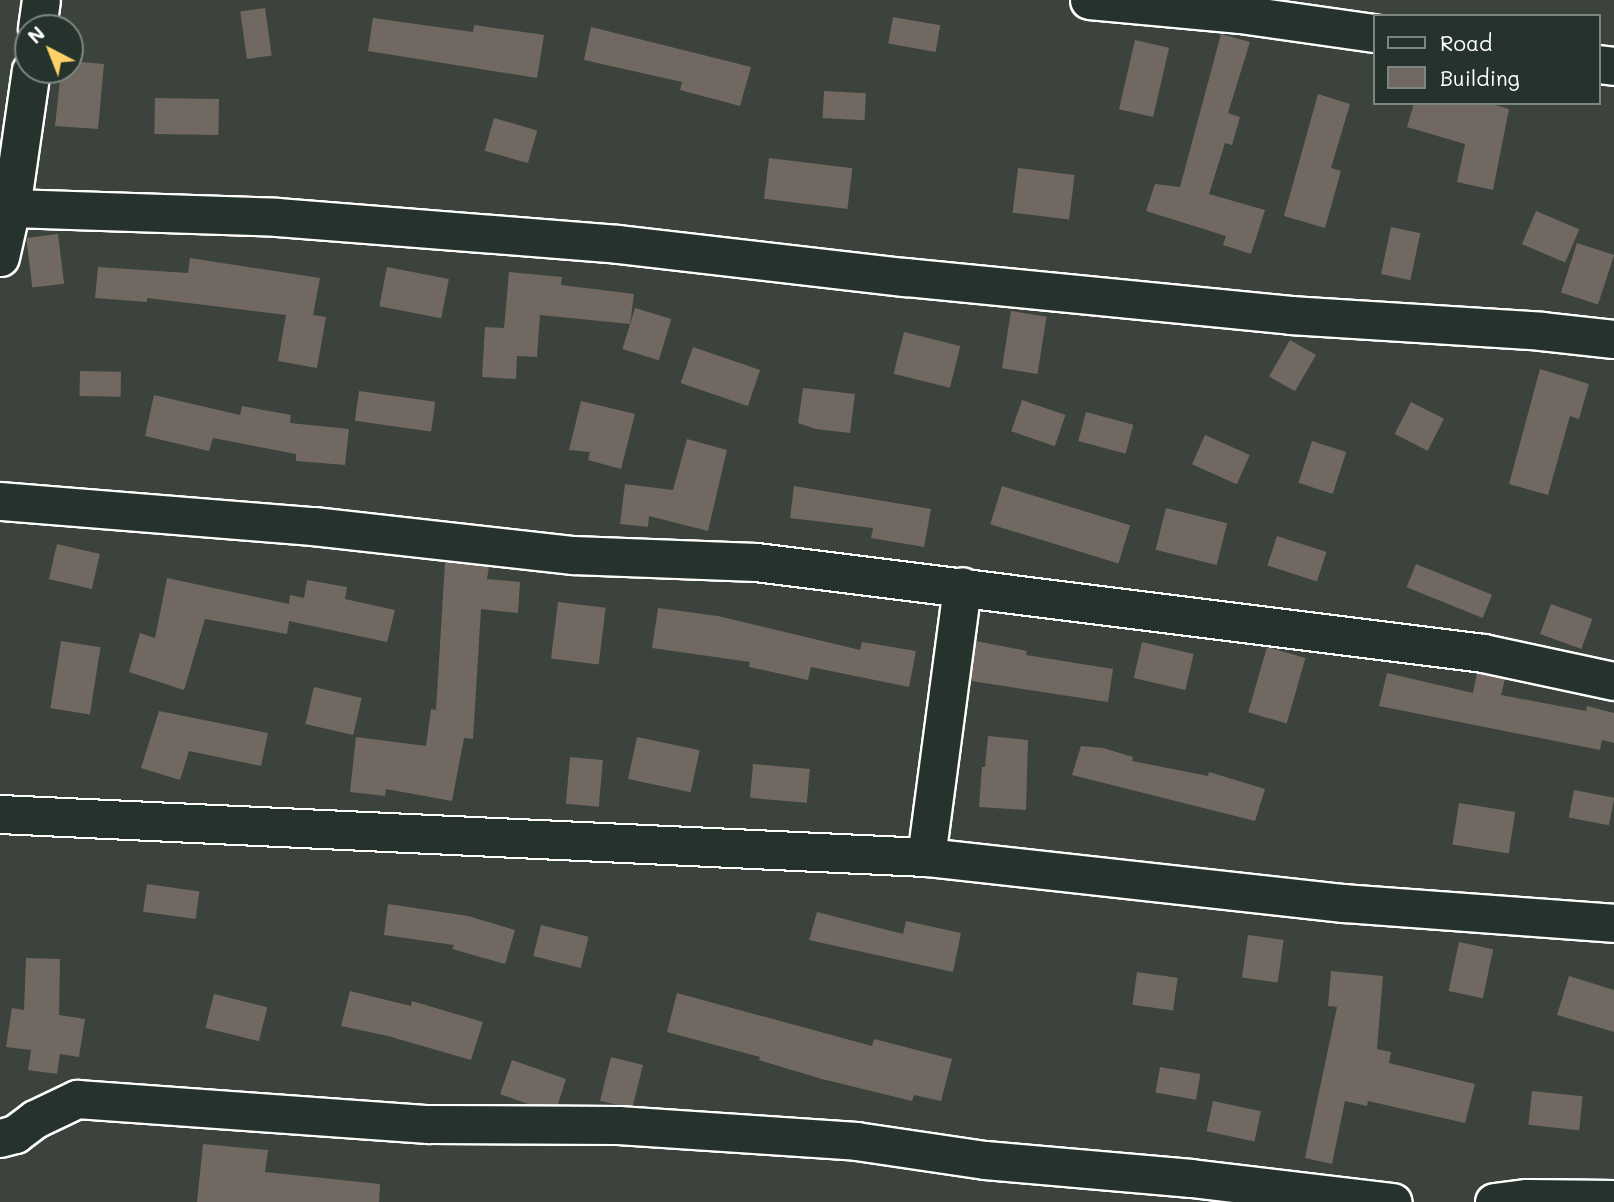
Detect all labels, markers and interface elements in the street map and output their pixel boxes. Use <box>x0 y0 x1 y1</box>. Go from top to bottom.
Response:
north arrow <box>14 14 84 84</box>
legend <box>1372 14 1600 105</box>
text: N <box>22 20 50 49</box>
text: Road <box>1440 29 1492 56</box>
text: Building <box>1440 64 1520 91</box>

